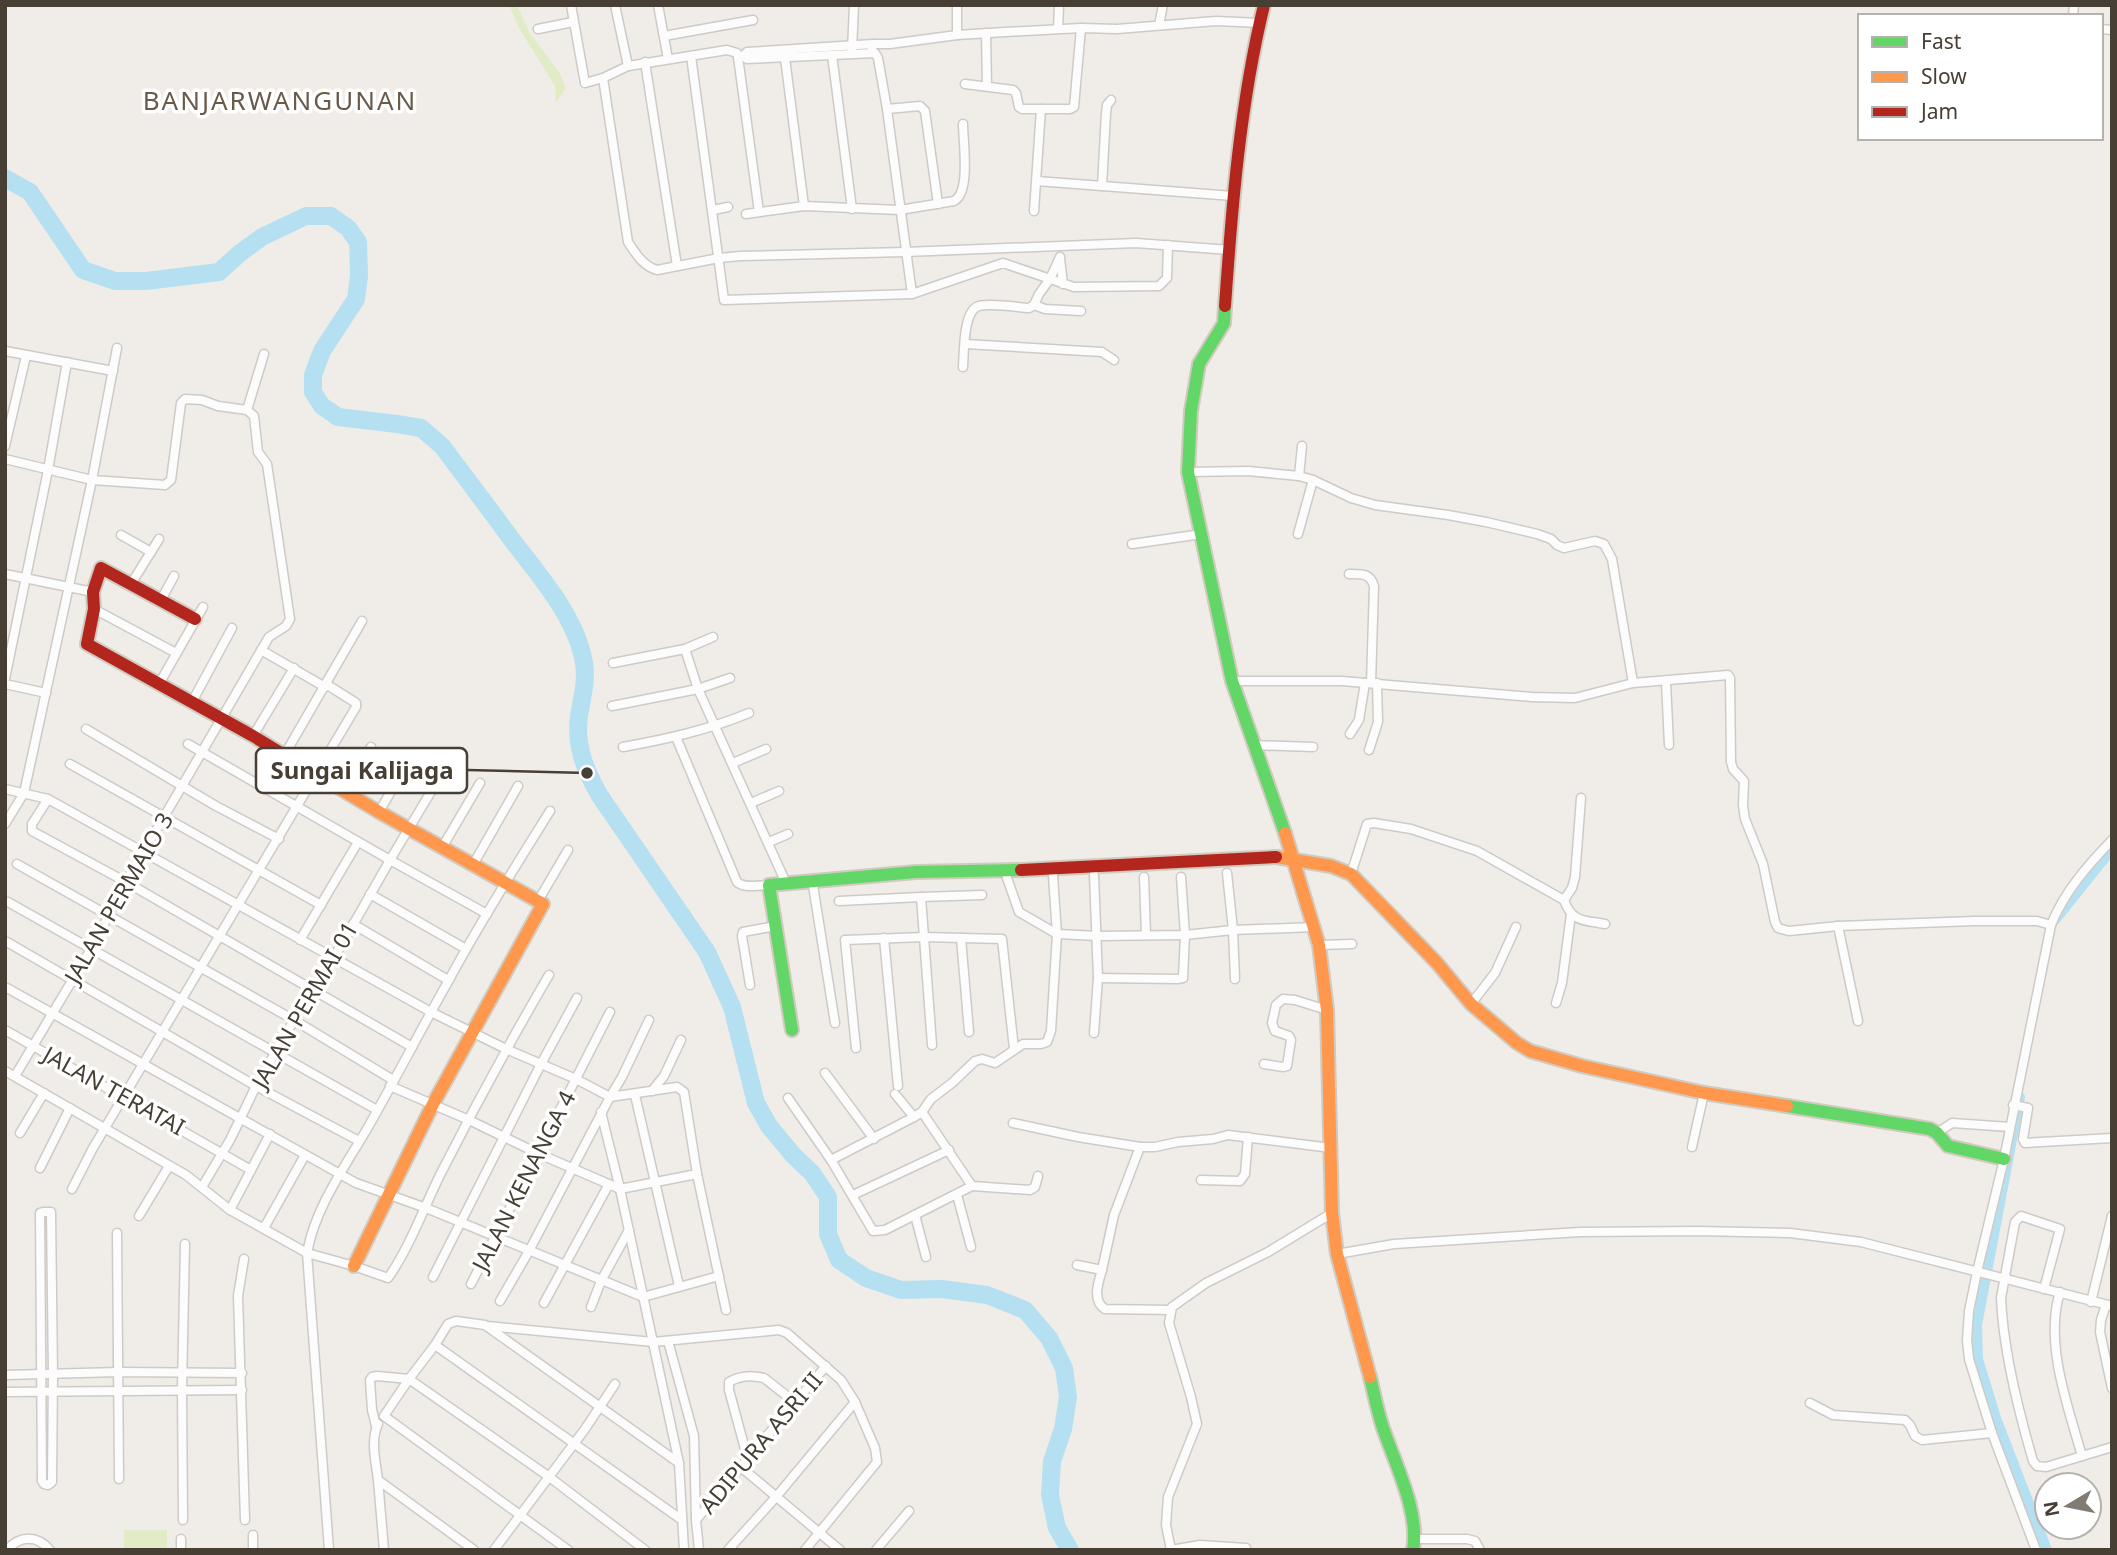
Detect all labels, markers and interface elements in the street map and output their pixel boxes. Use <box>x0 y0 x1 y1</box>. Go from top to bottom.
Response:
legend <box>1858 14 2103 140</box>
text: Fast <box>1921 27 1962 55</box>
text: Slow <box>1921 62 1967 90</box>
district label: BANJARWANGUNAN <box>143 82 417 118</box>
text: Jam <box>1919 97 1958 125</box>
callout: Sungai Kalijaga <box>256 748 467 793</box>
text: Sungai Kalijaga <box>270 753 454 786</box>
street label: JALAN PERMAIO 3 <box>55 806 180 991</box>
street label: JALAN PERMAI 01 <box>242 915 365 1096</box>
street label: JALAN TERATAI <box>36 1037 191 1142</box>
street label: JALAN KENANGA 4 <box>463 1085 582 1278</box>
street label: ADIPURA ASRI II <box>691 1365 829 1520</box>
north arrow <box>2033 1471 2103 1541</box>
text: N <box>2037 1499 2065 1519</box>

